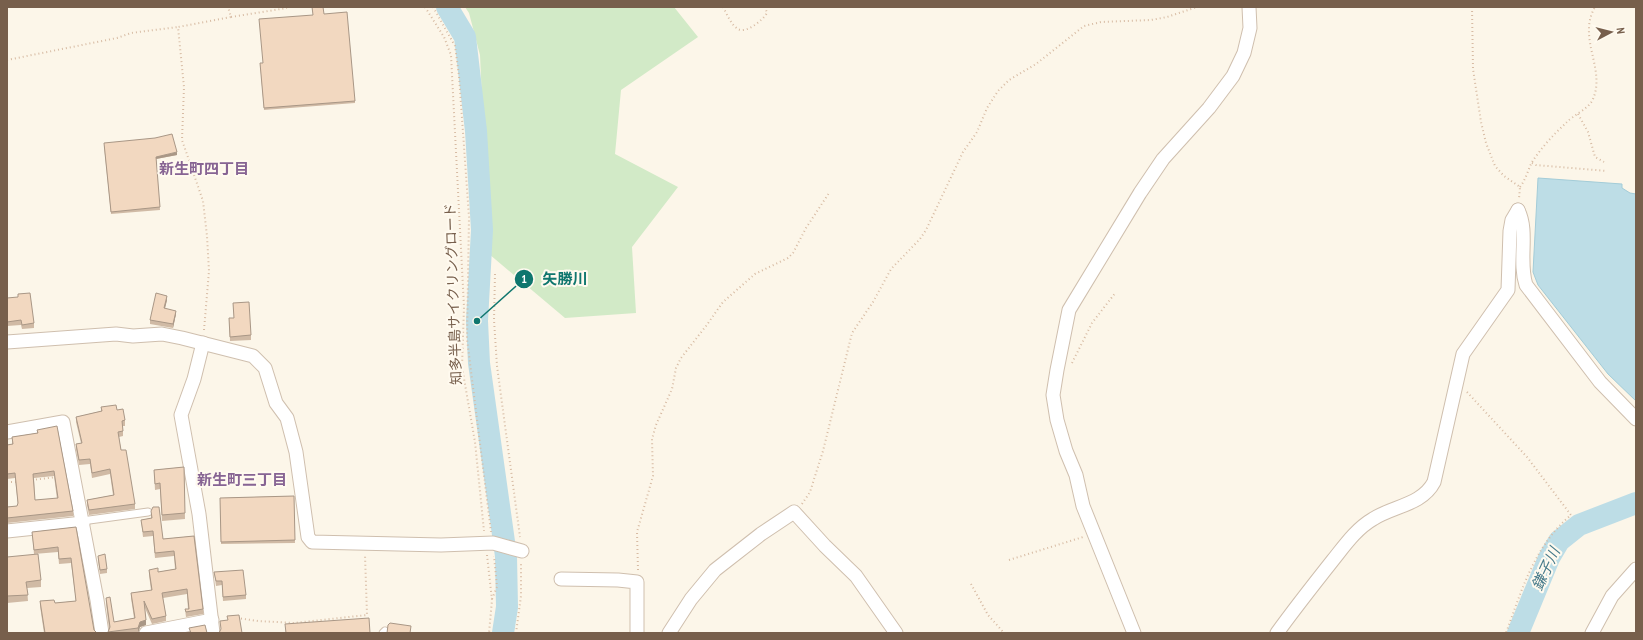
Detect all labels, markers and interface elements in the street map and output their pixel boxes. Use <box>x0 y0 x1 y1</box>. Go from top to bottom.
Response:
north arrow <box>1591 12 1631 52</box>
text: N <box>1614 27 1628 35</box>
district label: 新生町四丁目 <box>159 159 249 178</box>
street label: 知多半島サイクリングロード <box>441 203 465 385</box>
callout: 矢勝川 <box>514 265 595 292</box>
text: 矢勝川 <box>542 269 588 288</box>
text: 1 <box>521 271 527 286</box>
district label: 新生町三丁目 <box>197 470 287 489</box>
water label: 鎌子川 <box>1527 543 1565 593</box>

